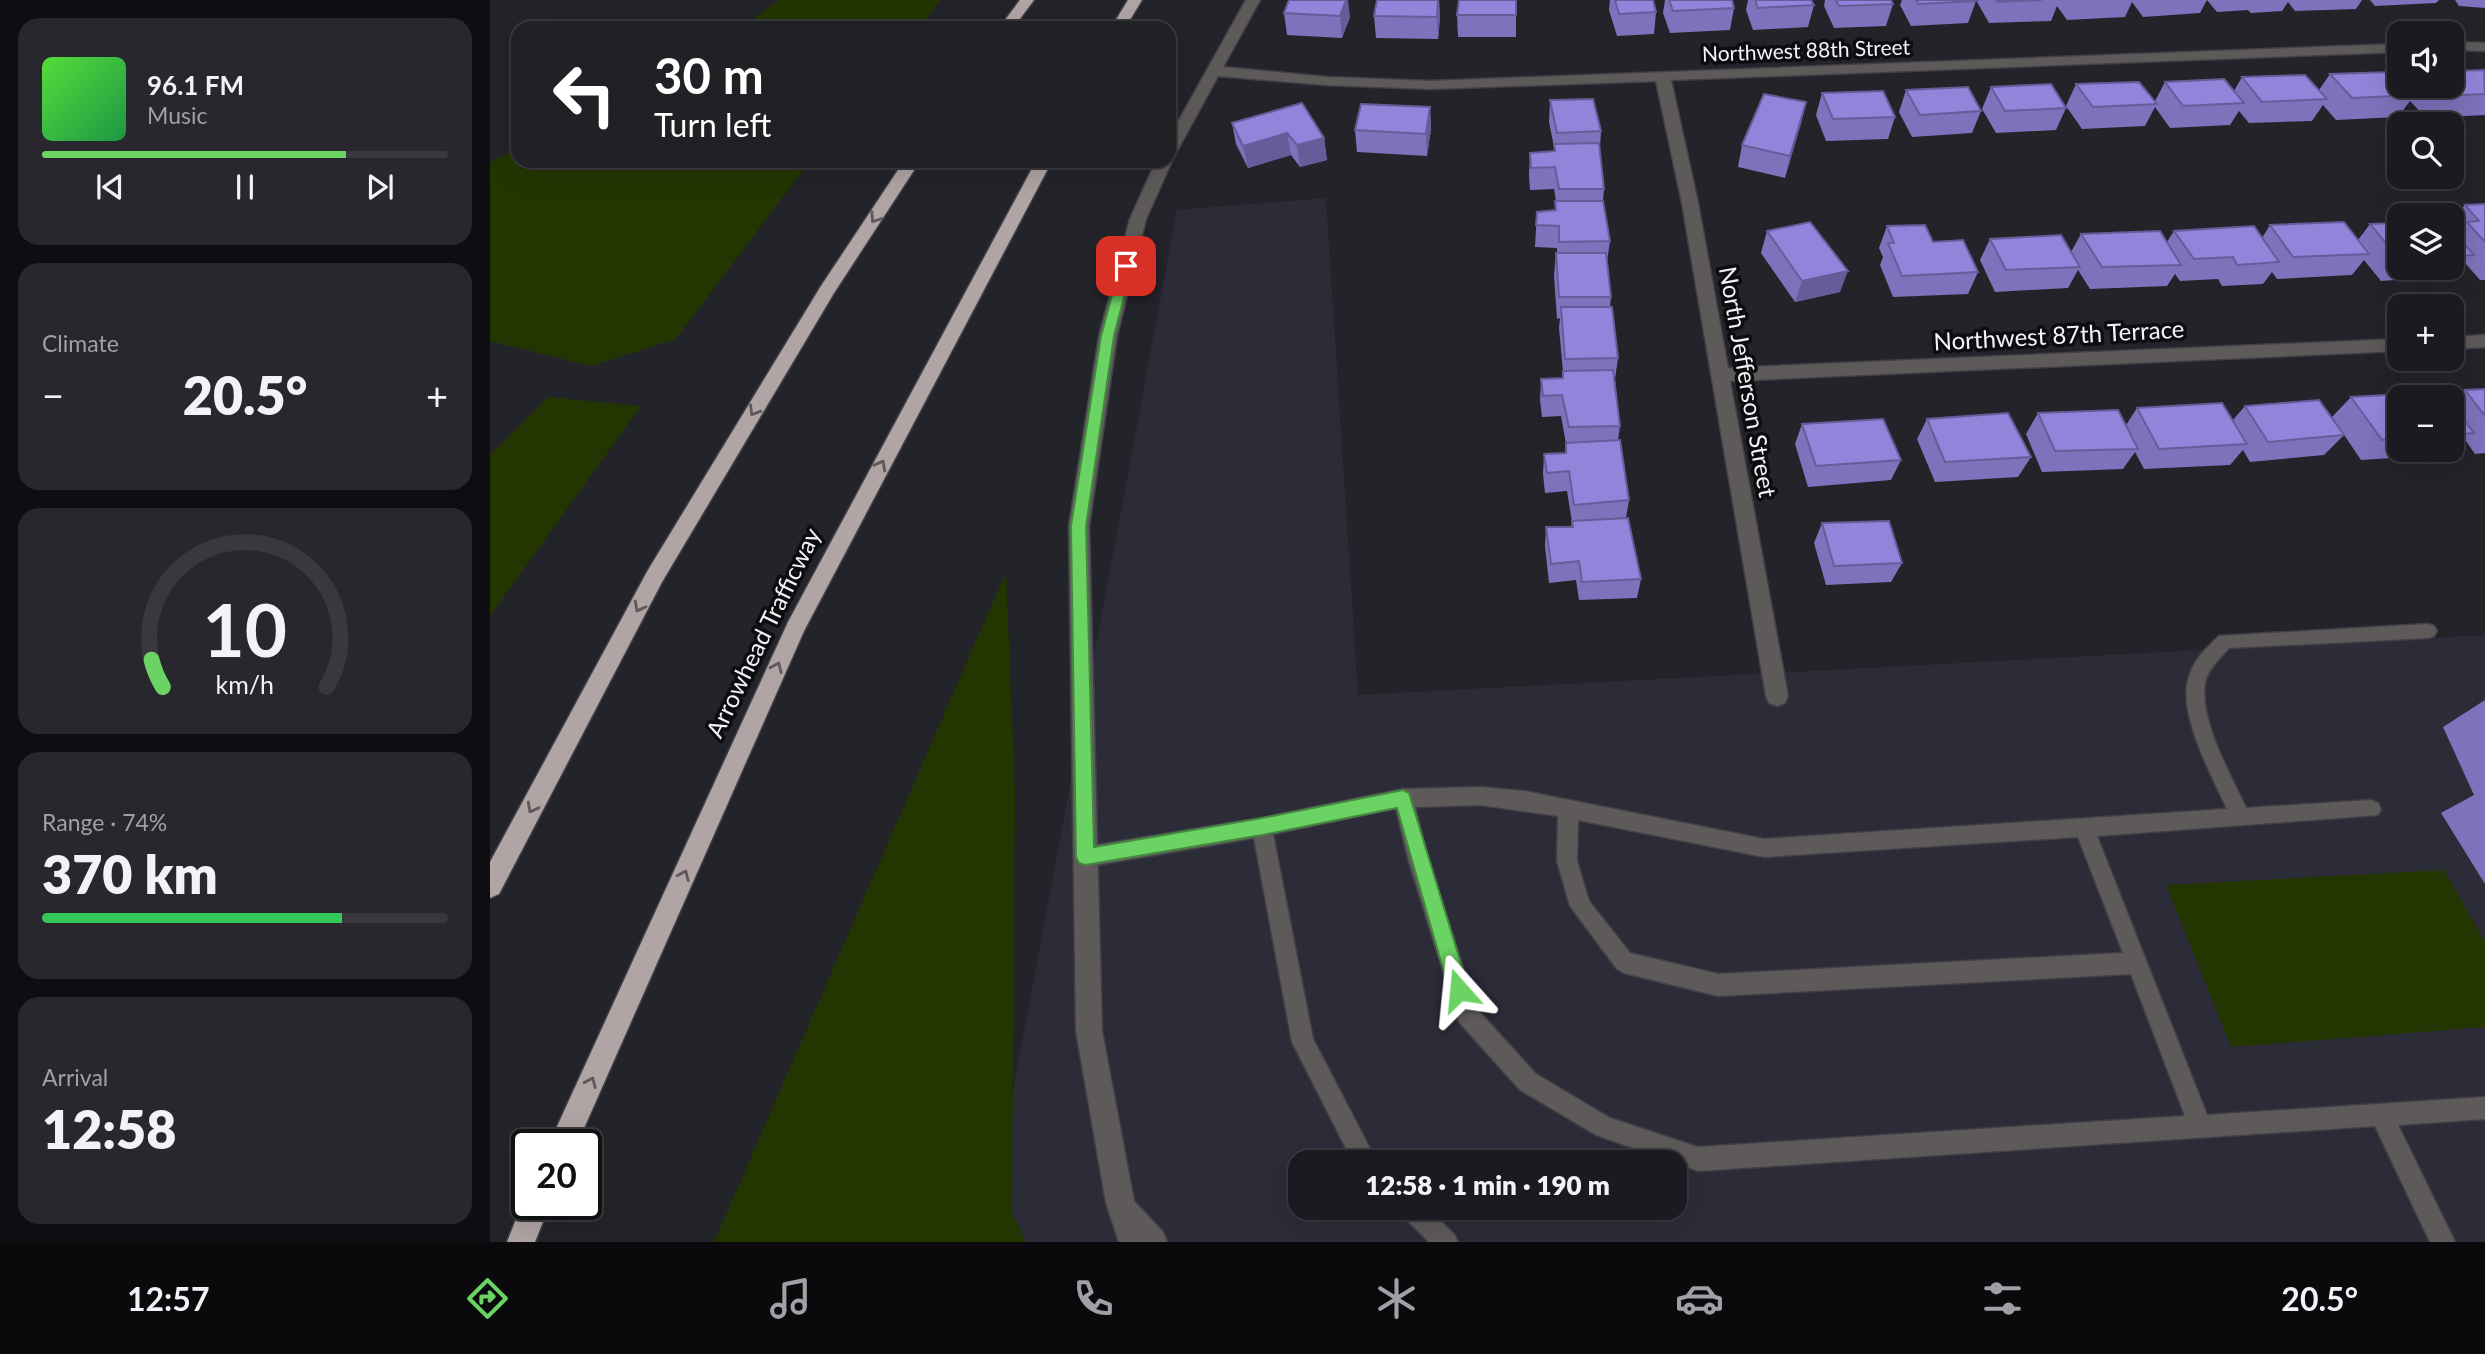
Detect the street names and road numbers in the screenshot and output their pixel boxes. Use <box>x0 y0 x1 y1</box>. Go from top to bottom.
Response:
street label: Northwest 88th Street <box>1701 33 1911 66</box>
street label: North Jefferson Street <box>1714 264 1783 500</box>
street label: Northwest 87th Terrace <box>1933 313 2185 356</box>
street label: Arrowhead Trafficway <box>699 522 826 742</box>

